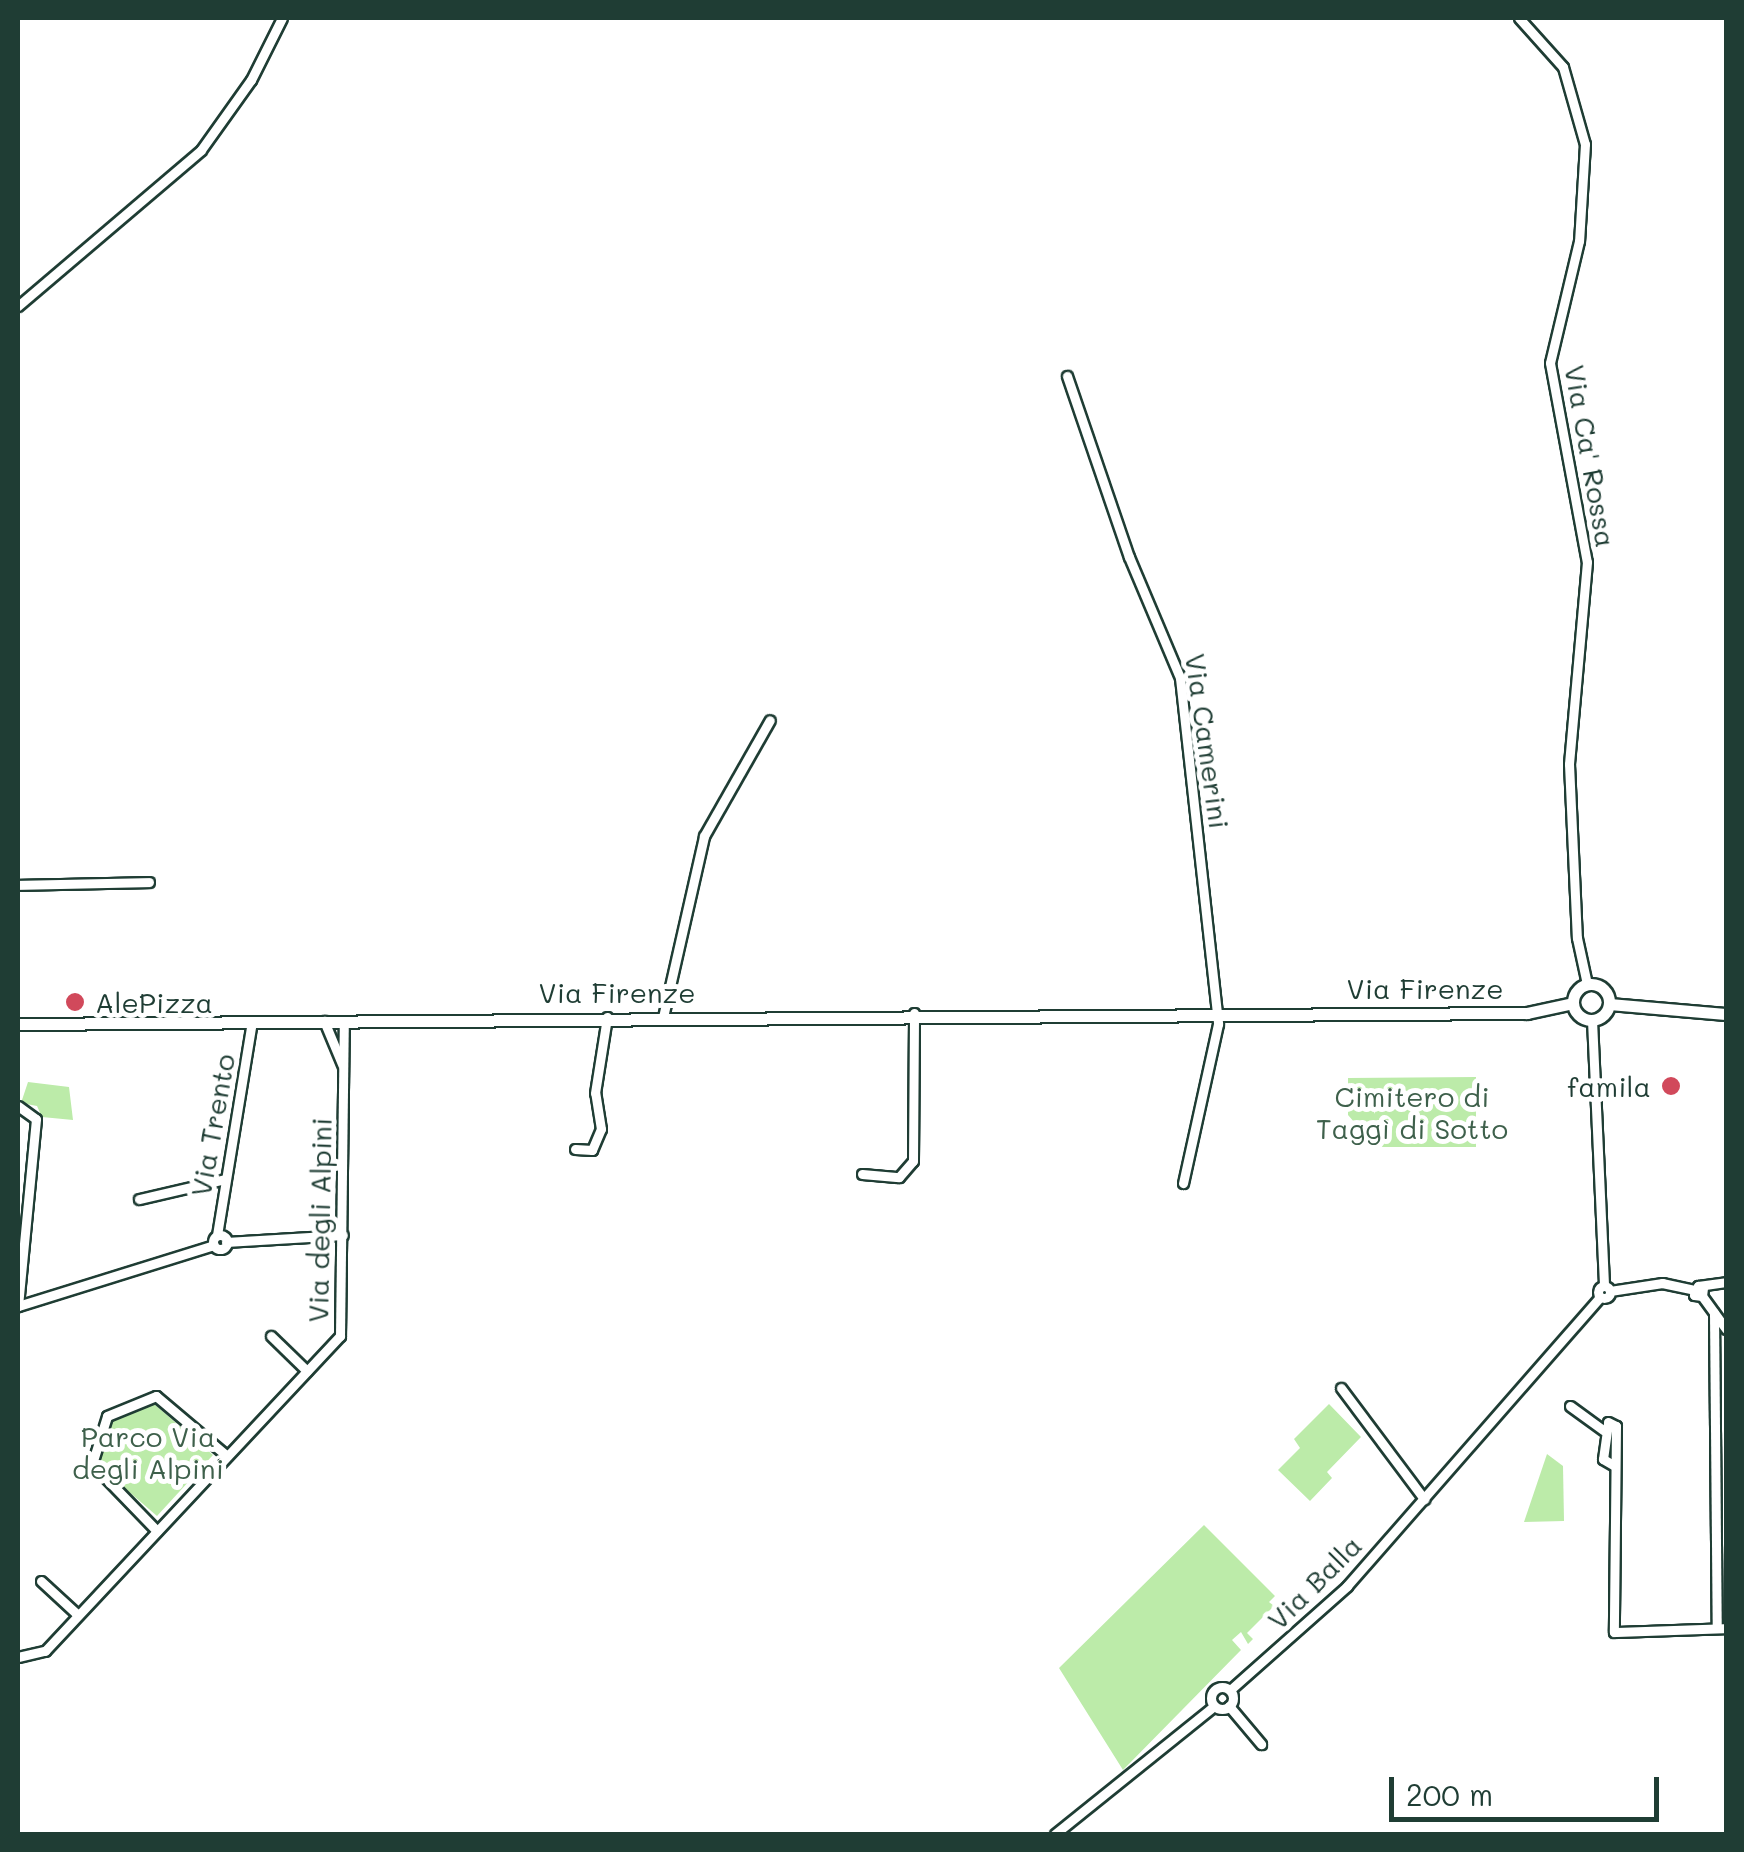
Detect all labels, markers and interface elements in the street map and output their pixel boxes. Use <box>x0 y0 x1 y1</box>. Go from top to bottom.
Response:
street label: Via Ca' Rossa <box>1558 362 1624 550</box>
street label: Via Camerini <box>1179 651 1237 831</box>
street label: Via Firenze <box>1347 971 1503 1005</box>
street label: Via Firenze <box>539 975 695 1009</box>
place label: AlePizza <box>95 985 213 1019</box>
marker: AlePizza <box>64 991 86 1013</box>
street label: Via Trento <box>183 1051 241 1199</box>
place label: famila <box>1567 1069 1651 1103</box>
marker: famila <box>1660 1075 1682 1097</box>
park label: Cimitero di Taggì di Sotto <box>1316 1079 1508 1145</box>
street label: Via degli Alpini <box>300 1117 338 1323</box>
park label: Parco Via degli Alpini <box>72 1419 224 1485</box>
street label: Via Balla <box>1260 1528 1368 1636</box>
scale bar <box>1394 1757 1664 1819</box>
text: 200 m <box>1406 1774 1493 1814</box>

